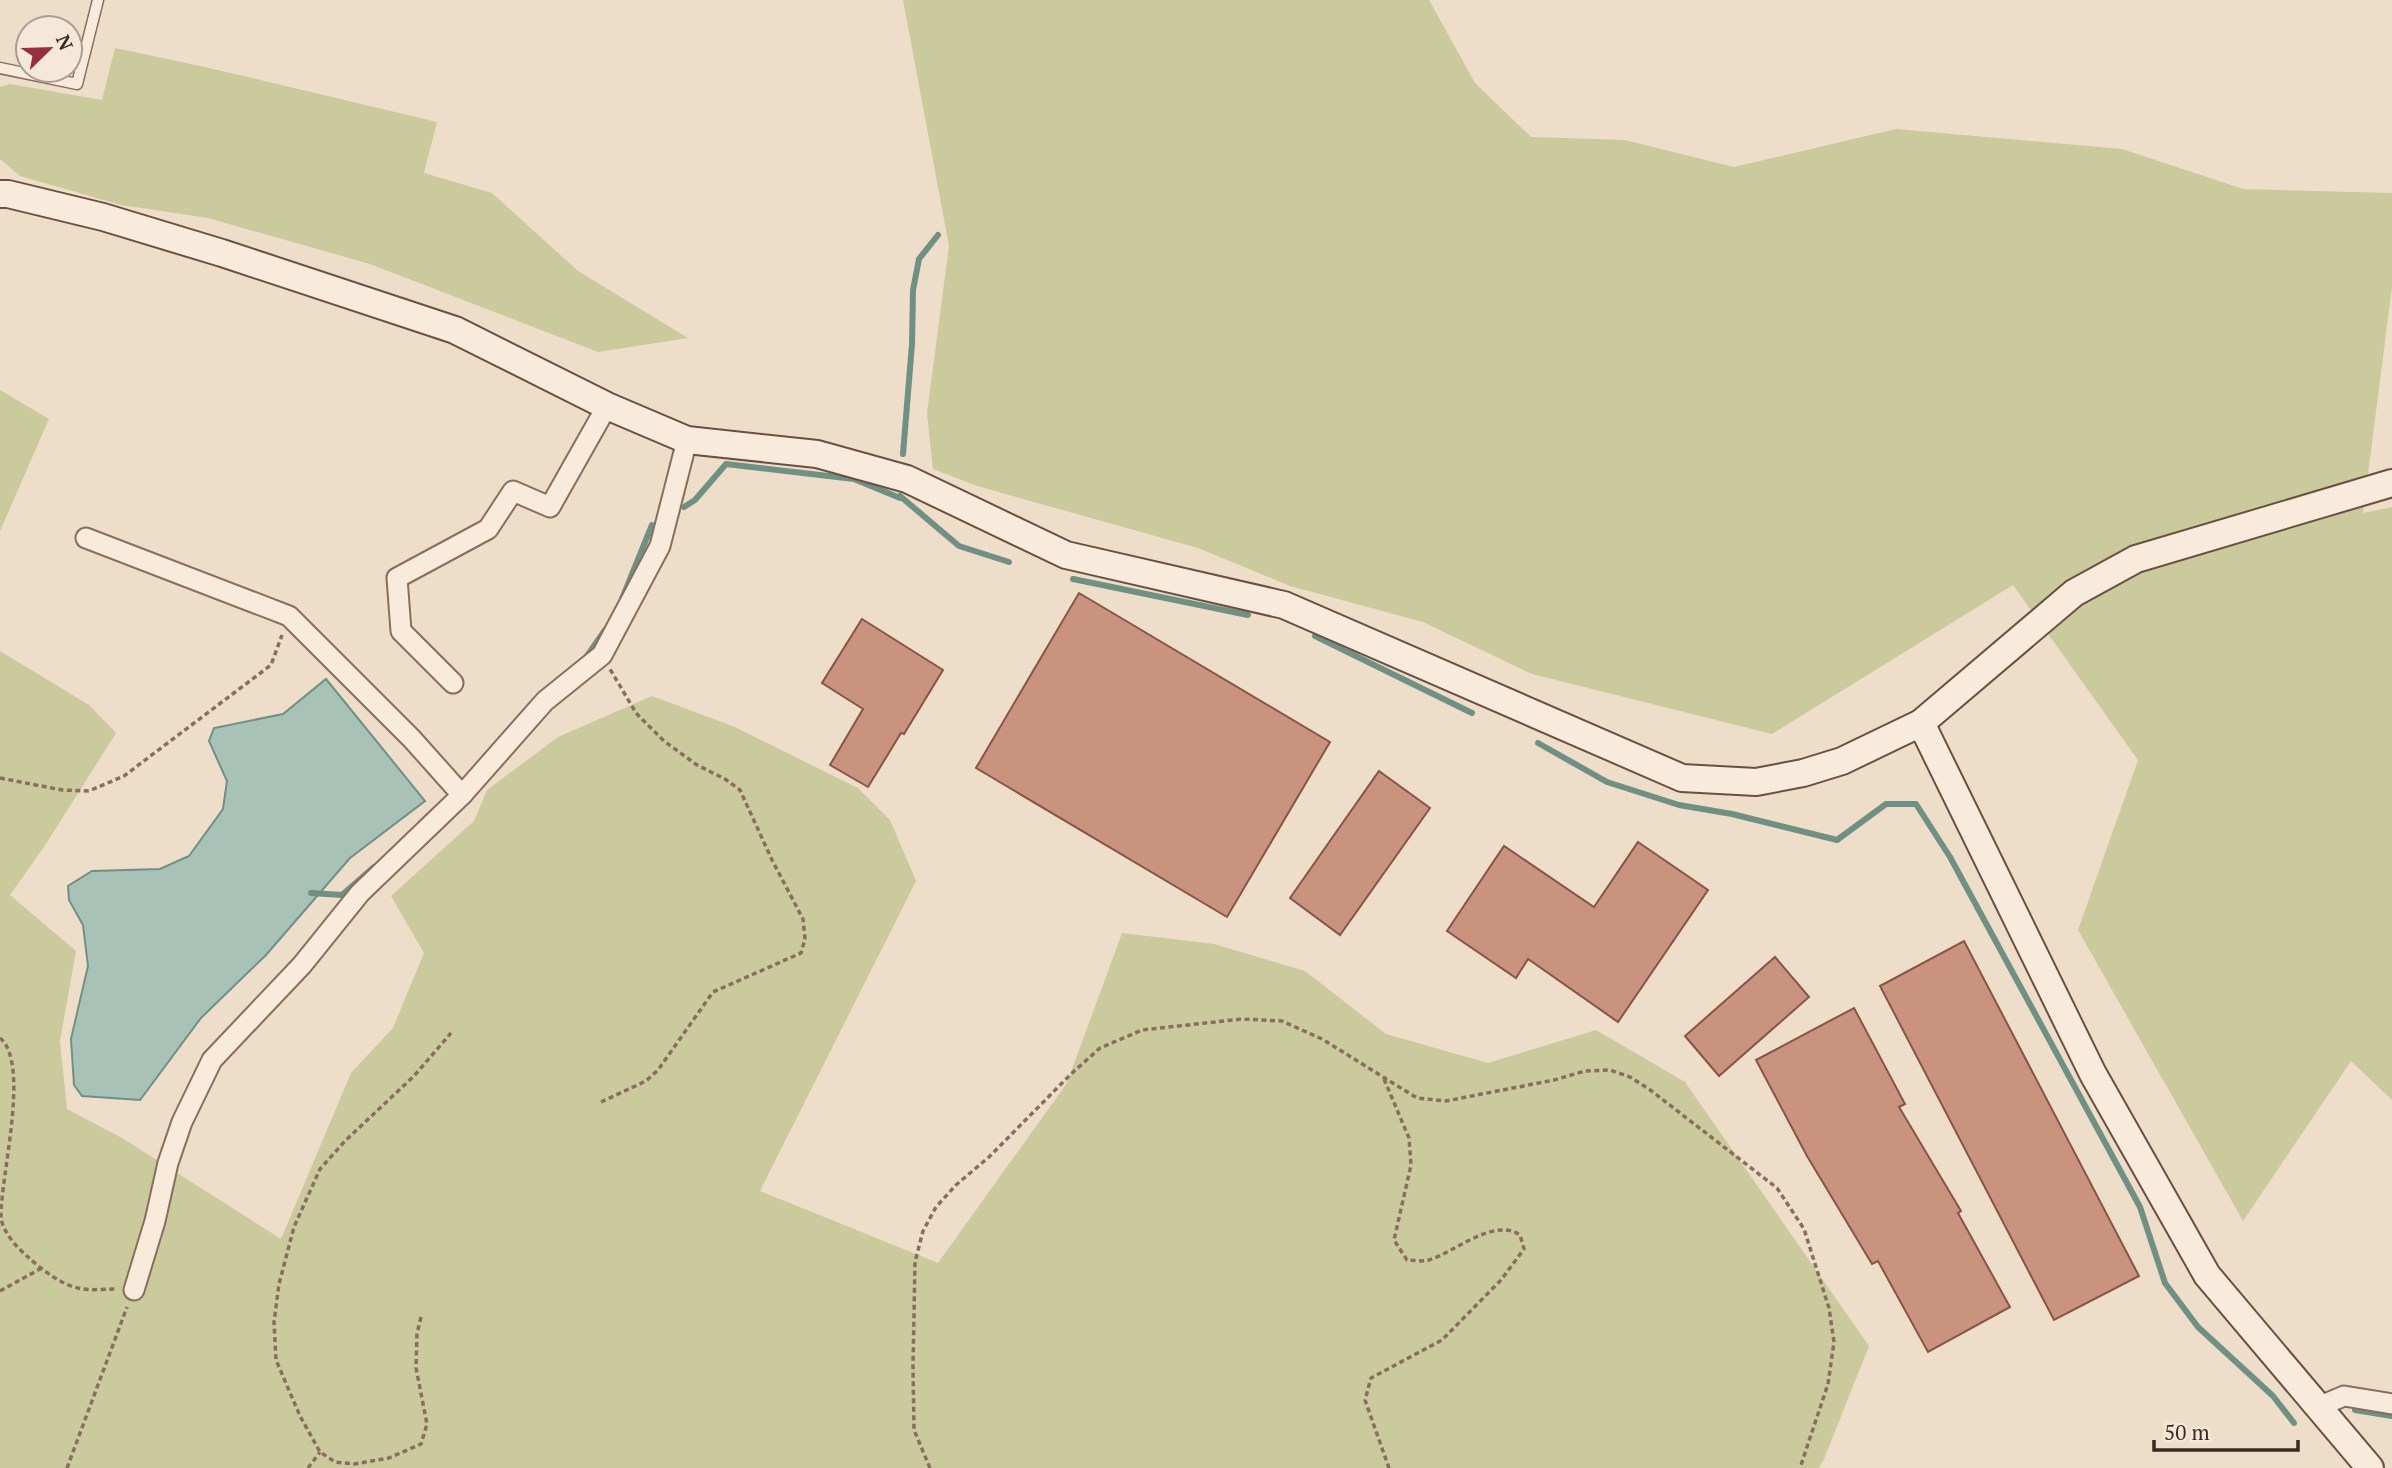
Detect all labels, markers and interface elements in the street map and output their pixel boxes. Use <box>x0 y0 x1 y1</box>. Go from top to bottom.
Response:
north arrow <box>14 14 84 84</box>
text: N <box>51 31 80 54</box>
scale bar <box>2154 1408 2298 1452</box>
text: 50 m <box>2164 1418 2210 1446</box>

